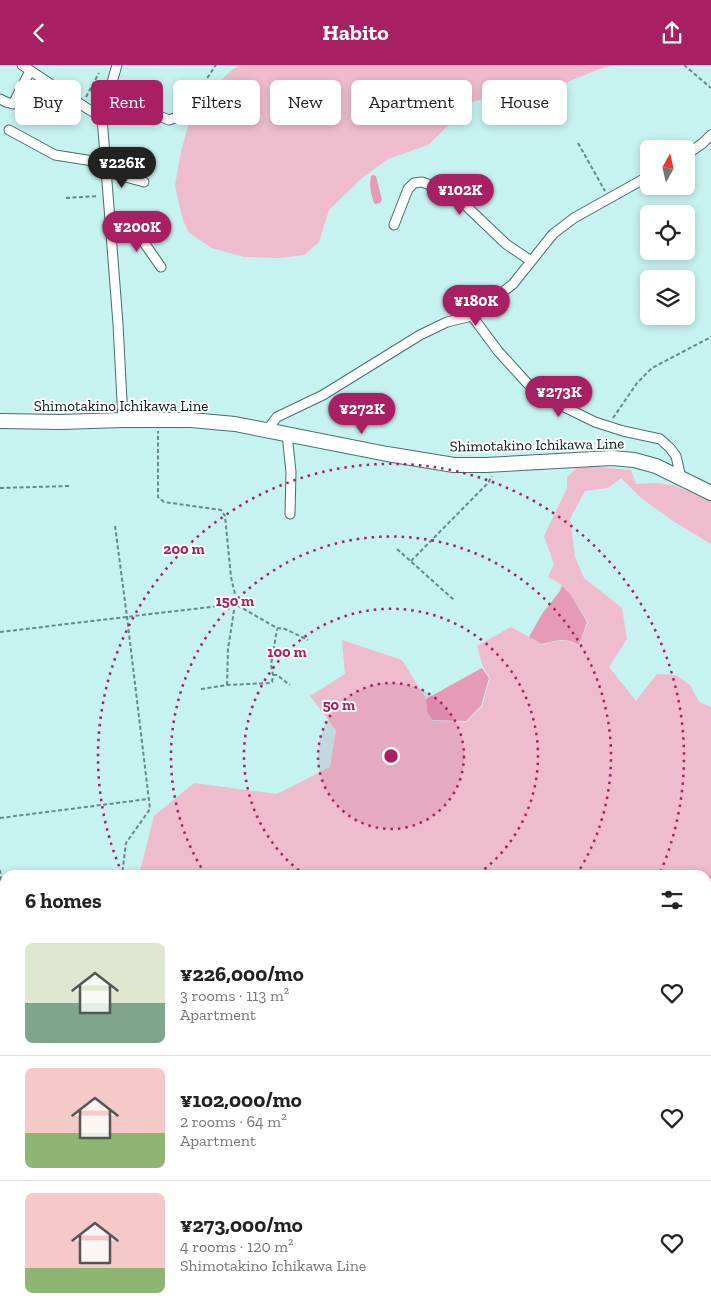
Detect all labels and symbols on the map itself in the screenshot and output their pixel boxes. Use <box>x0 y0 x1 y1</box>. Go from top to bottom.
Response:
north arrow <box>640 140 695 195</box>
pin: ¥226K <box>87 147 157 189</box>
pin: ¥102K <box>425 173 495 216</box>
pin: ¥200K <box>102 211 172 253</box>
pin: ¥180K <box>441 285 511 327</box>
pin: ¥273K <box>524 375 594 418</box>
pin: ¥272K <box>327 393 397 435</box>
street label: Shimotakino Ichikawa Line <box>34 397 208 415</box>
street label: Shimotakino Ichikawa Line <box>450 434 624 456</box>
text: 200 m <box>163 540 205 558</box>
text: 150 m <box>216 592 254 610</box>
text: 100 m <box>267 643 307 661</box>
text: 50 m <box>323 696 355 714</box>
centre of rings <box>382 747 400 765</box>

